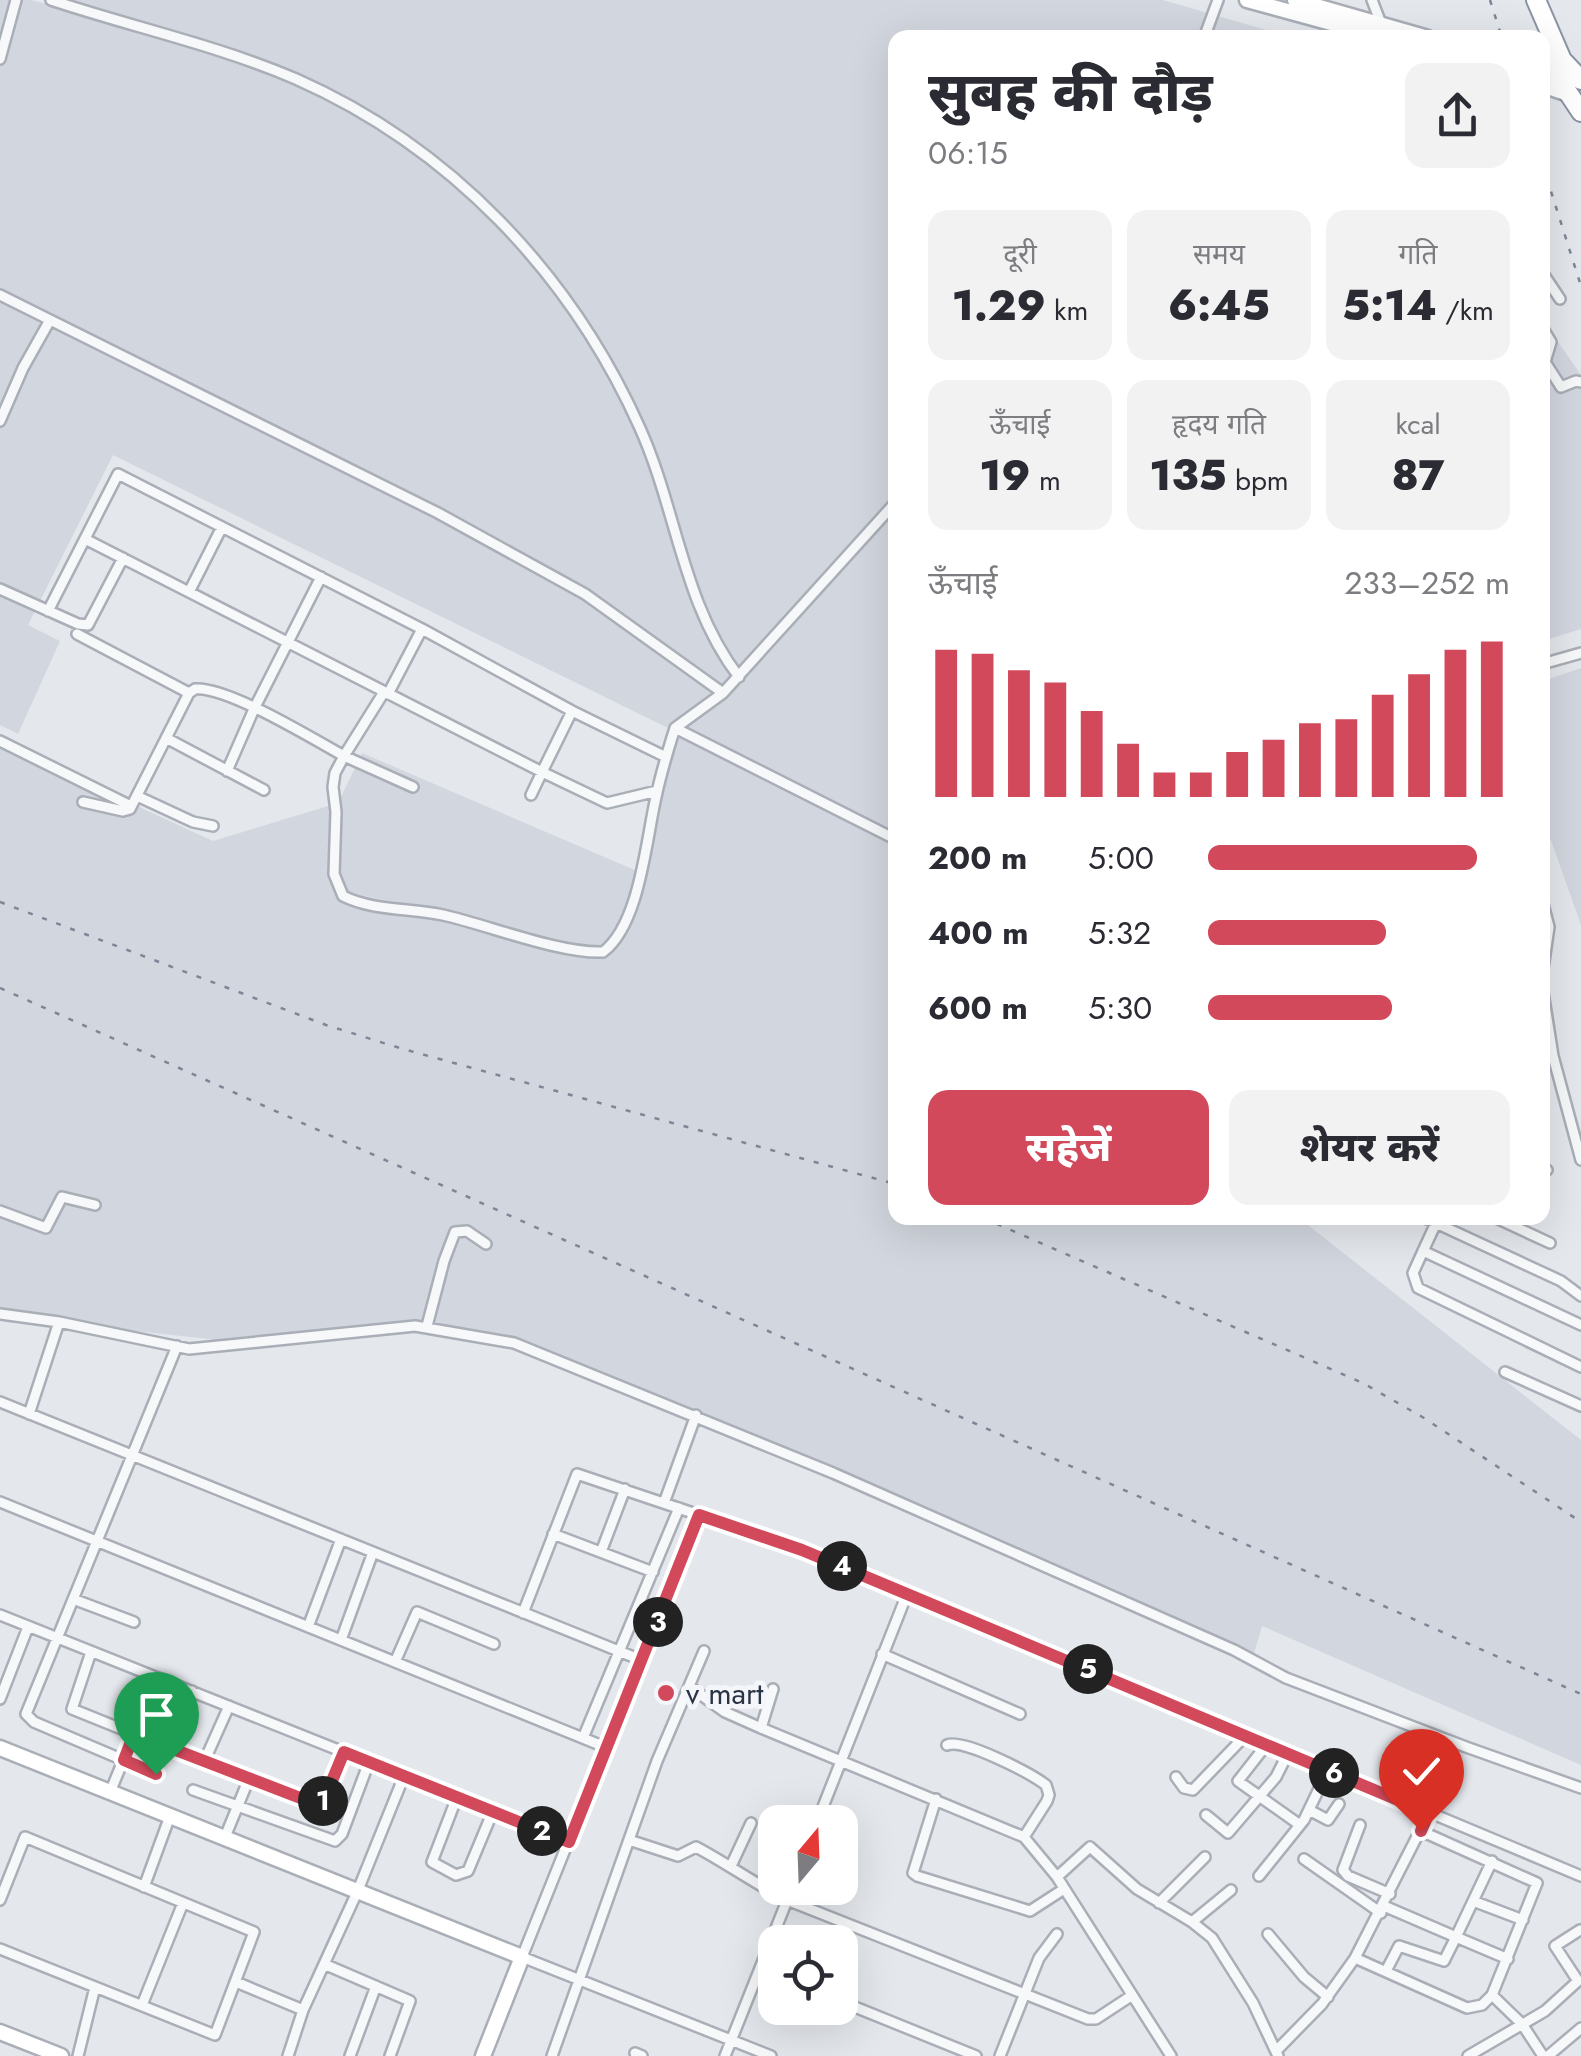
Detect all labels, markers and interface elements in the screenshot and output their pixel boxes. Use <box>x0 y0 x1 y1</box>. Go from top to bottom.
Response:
text: सुबह की दौड़ <box>928 52 1213 132</box>
button: share <box>1405 63 1510 168</box>
text: 06:15 <box>928 130 1008 176</box>
text: दूरी <box>1003 234 1037 275</box>
text: समय <box>1193 234 1245 275</box>
text: गति <box>1399 234 1437 275</box>
text: 1.29 <box>952 275 1046 336</box>
text: 6:45 <box>1168 275 1270 336</box>
text: 5:14 <box>1342 275 1437 336</box>
text: km <box>1046 290 1088 331</box>
text: /km <box>1437 290 1494 331</box>
text: ऊँचाई <box>990 404 1050 445</box>
text: हृदय गति <box>1172 404 1266 445</box>
text: kcal <box>1395 404 1441 445</box>
text: 19 <box>979 445 1031 506</box>
text: 135 <box>1149 445 1227 506</box>
text: 87 <box>1391 445 1445 506</box>
text: m <box>1031 460 1061 501</box>
text: bpm <box>1227 460 1289 501</box>
text: ऊँचाई <box>928 560 997 606</box>
text: 233–252 m <box>1344 560 1510 606</box>
text: 200 m <box>928 835 1027 881</box>
text: 5:00 <box>1088 835 1154 881</box>
text: 400 m <box>928 910 1029 956</box>
text: 5:32 <box>1088 910 1151 956</box>
text: 600 m <box>928 985 1028 1031</box>
text: 5:30 <box>1088 985 1152 1031</box>
button: सहेजें <box>928 1090 1209 1205</box>
button: शेयर करें <box>1229 1090 1510 1205</box>
pin: 4 <box>817 1541 867 1591</box>
text: 4 <box>832 1545 852 1586</box>
pin: 3 <box>633 1597 683 1647</box>
text: 3 <box>649 1601 667 1642</box>
pin: 5 <box>1063 1644 1113 1694</box>
text: 5 <box>1079 1648 1097 1689</box>
pin <box>114 1672 199 1775</box>
place label: v mart <box>686 1672 764 1715</box>
marker: v mart <box>655 1682 677 1704</box>
icon: arrive <box>129 1687 184 1742</box>
pin <box>1379 1729 1464 1832</box>
icon: check <box>1394 1744 1449 1799</box>
pin: 6 <box>1309 1748 1359 1798</box>
text: 6 <box>1325 1752 1343 1793</box>
pin: 1 <box>298 1776 348 1826</box>
text: 1 <box>316 1780 330 1821</box>
north arrow <box>758 1805 858 1905</box>
map controls <box>758 1805 858 2025</box>
pin: 2 <box>517 1806 567 1856</box>
text: 2 <box>533 1810 551 1851</box>
button: locate <box>758 1925 858 2025</box>

